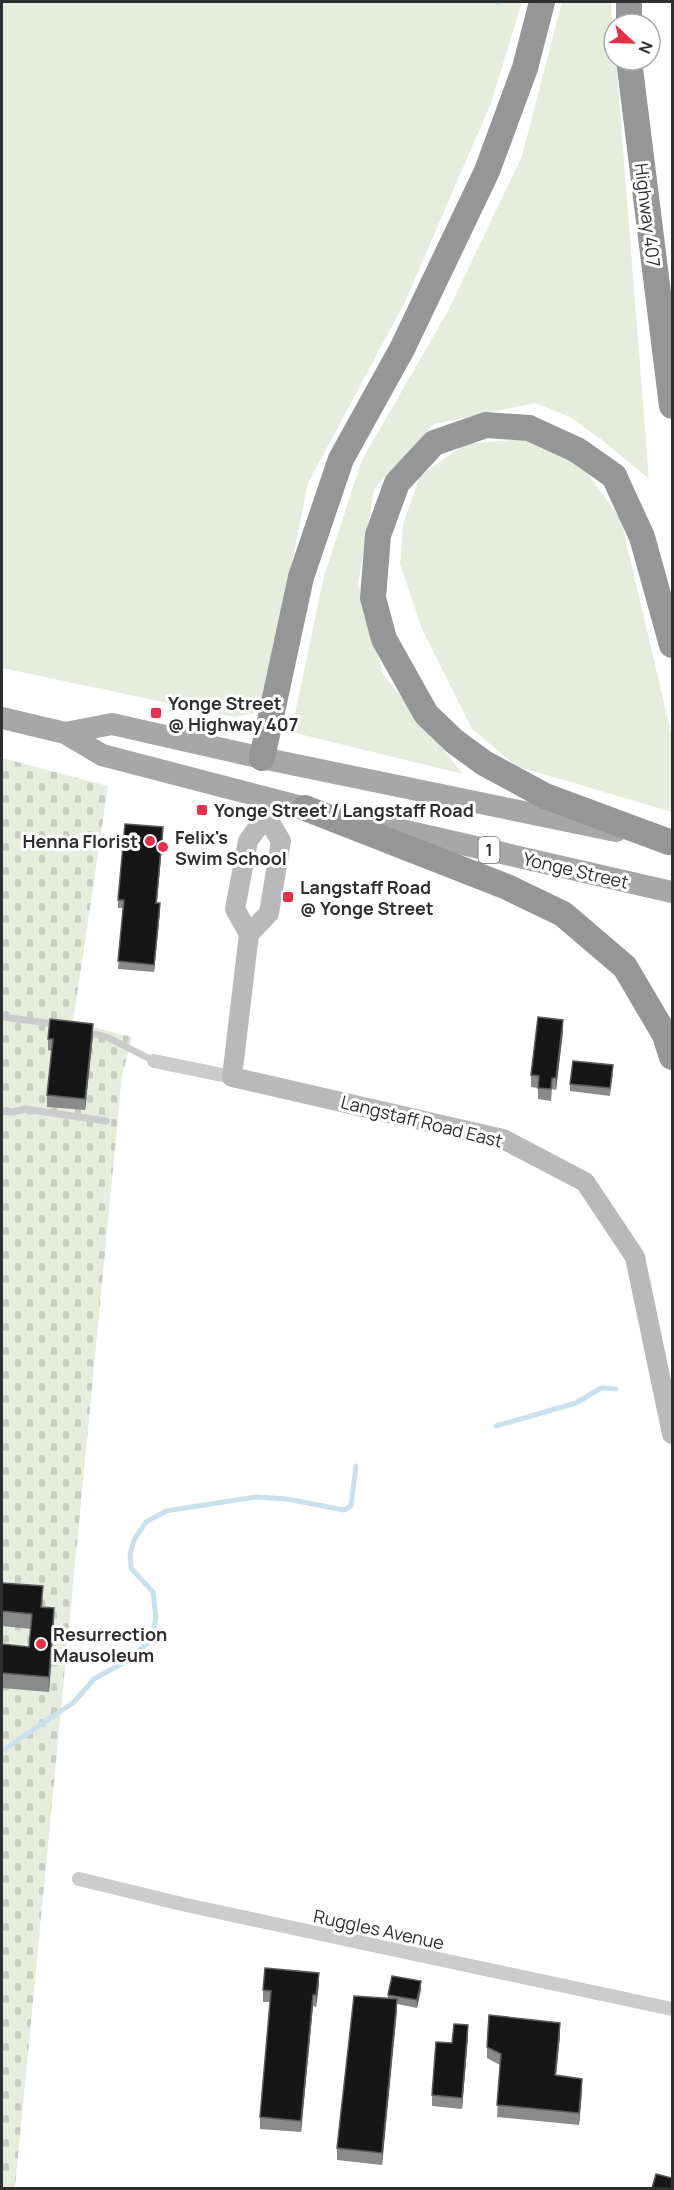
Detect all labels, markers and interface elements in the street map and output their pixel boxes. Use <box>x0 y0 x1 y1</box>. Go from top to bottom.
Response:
north arrow <box>602 12 662 72</box>
text: N <box>634 38 658 57</box>
street label: Highway 407 <box>630 162 666 268</box>
place label: Yonge Street @ Highway 407 <box>168 691 298 736</box>
marker: Yonge Street @ Highway 407 <box>149 706 163 720</box>
place label: Yonge Street / Langstaff Road <box>214 798 474 822</box>
marker: Yonge Street / Langstaff Road <box>195 803 209 817</box>
place label: Felix's Swim School <box>175 825 287 870</box>
place label: Henna Florist <box>23 829 138 853</box>
marker: Henna Florist <box>143 834 157 848</box>
road number: 1 <box>478 837 500 863</box>
marker: Felix's Swim School <box>156 840 170 854</box>
street label: Yonge Street <box>521 846 631 894</box>
place label: Langstaff Road @ Yonge Street <box>300 875 434 920</box>
marker: Langstaff Road @ Yonge Street <box>281 890 295 904</box>
street label: Langstaff Road East <box>339 1089 505 1153</box>
place label: Resurrection Mausoleum <box>53 1622 167 1667</box>
marker: Resurrection Mausoleum <box>34 1637 48 1651</box>
street label: Ruggles Avenue <box>312 1903 446 1955</box>

